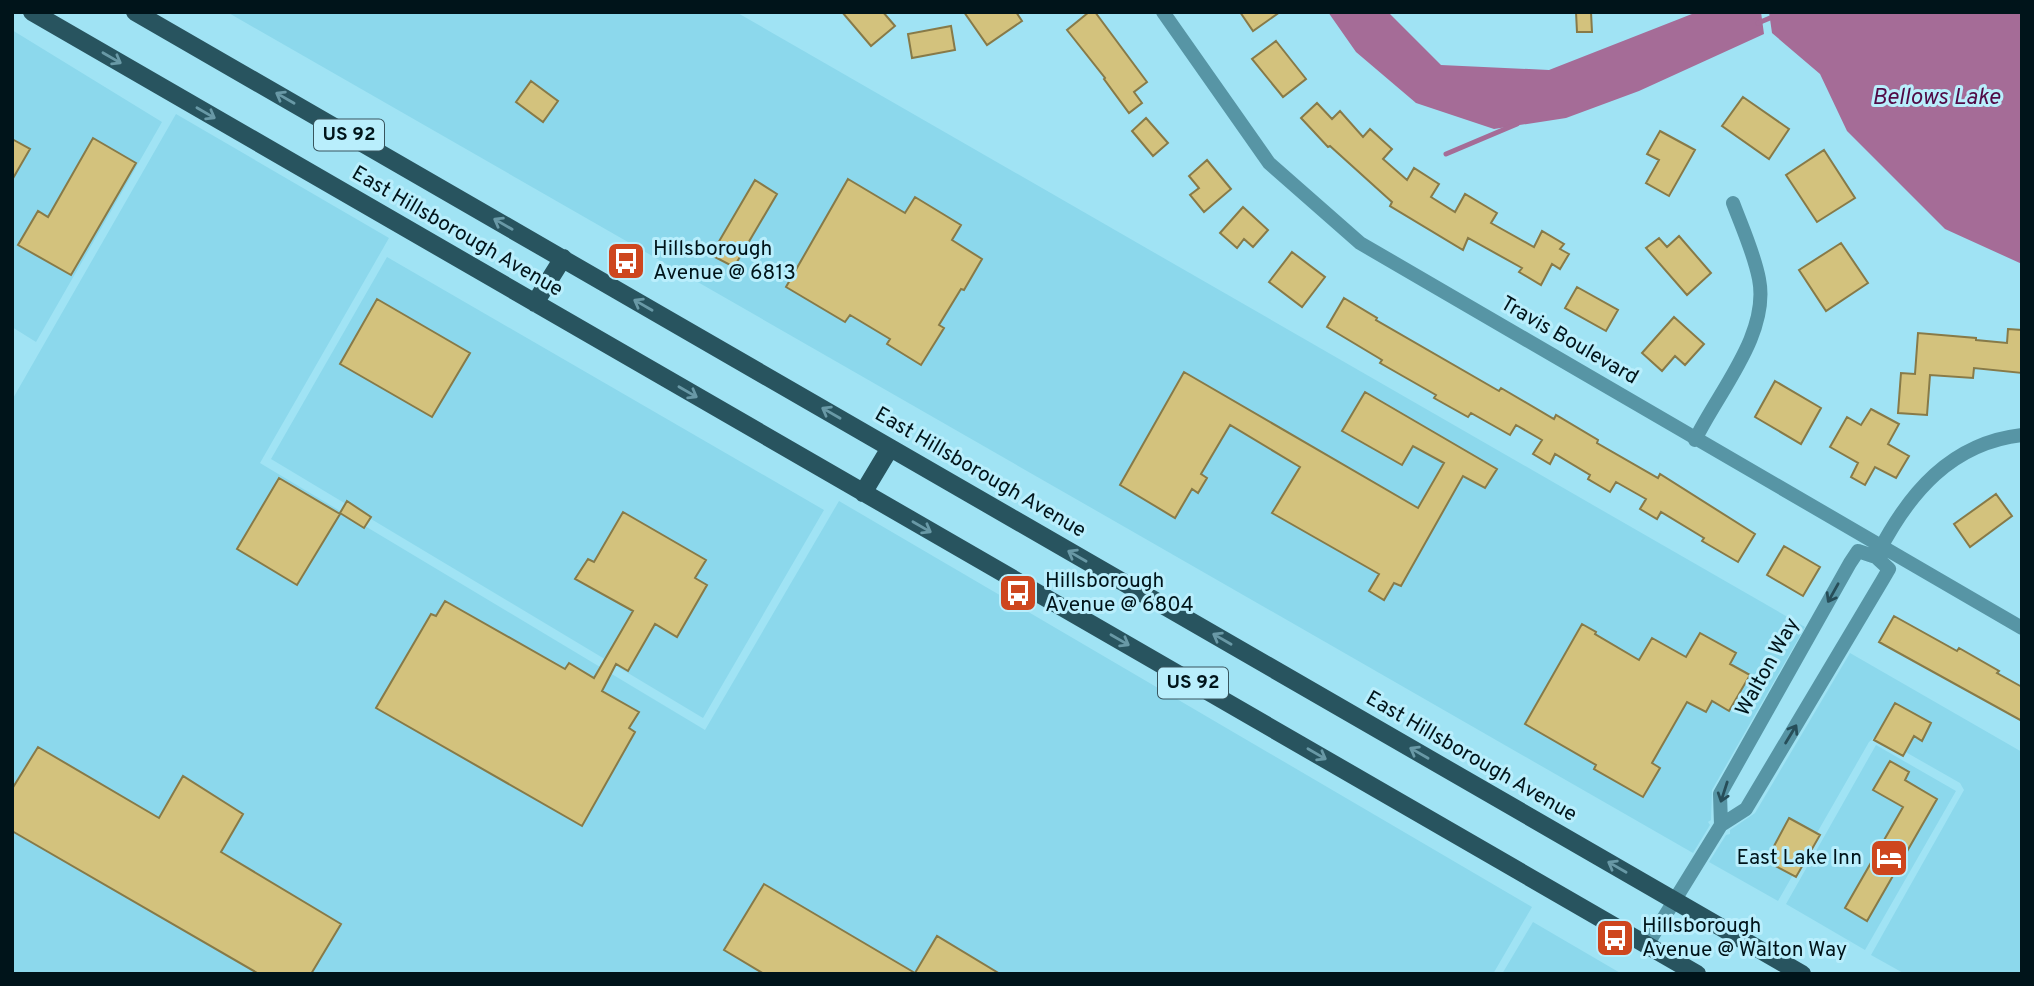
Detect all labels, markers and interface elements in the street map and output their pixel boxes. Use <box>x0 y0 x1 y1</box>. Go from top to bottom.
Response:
one-way arrow <box>101 52 122 65</box>
water label: Bellows Lake <box>1872 84 2001 113</box>
one-way arrow <box>275 91 295 105</box>
one-way arrow <box>195 107 216 120</box>
road number: US 92 <box>314 119 384 150</box>
street label: East Hillsborough Avenue <box>346 160 568 304</box>
one-way arrow <box>494 217 514 231</box>
place label: Hillsborough Avenue @ 6813 <box>653 236 796 287</box>
bus stop icon: Hillsborough Avenue @ 6813 <box>605 240 647 282</box>
street label: Travis Boulevard <box>1495 291 1643 391</box>
one-way arrow <box>634 298 654 312</box>
one-way arrow <box>677 386 698 399</box>
street label: East Hillsborough Avenue <box>869 401 1091 545</box>
one-way arrow <box>821 406 841 420</box>
one-way arrow <box>912 520 932 534</box>
one-way arrow <box>1068 548 1088 562</box>
place label: Hillsborough Avenue @ 6804 <box>1045 568 1194 619</box>
bus stop icon: Hillsborough Avenue @ 6804 <box>997 572 1039 614</box>
one-way arrow <box>1826 583 1840 603</box>
street label: Walton Way <box>1730 613 1806 721</box>
one-way arrow <box>1213 632 1233 646</box>
one-way arrow <box>1109 634 1129 648</box>
road number: US 92 <box>1158 668 1228 698</box>
street label: East Hillsborough Avenue <box>1360 685 1582 829</box>
one-way arrow <box>1784 725 1798 745</box>
one-way arrow <box>1410 746 1430 760</box>
one-way arrow <box>1306 747 1326 761</box>
one-way arrow <box>1717 781 1729 803</box>
hotel icon: East Lake Inn <box>1868 837 1910 879</box>
place label: East Lake Inn <box>1737 845 1862 872</box>
one-way arrow <box>1607 860 1627 874</box>
place label: Hillsborough Avenue @ Walton Way <box>1642 913 1847 964</box>
bus stop icon: Hillsborough Avenue @ Walton Way <box>1594 917 1636 959</box>

